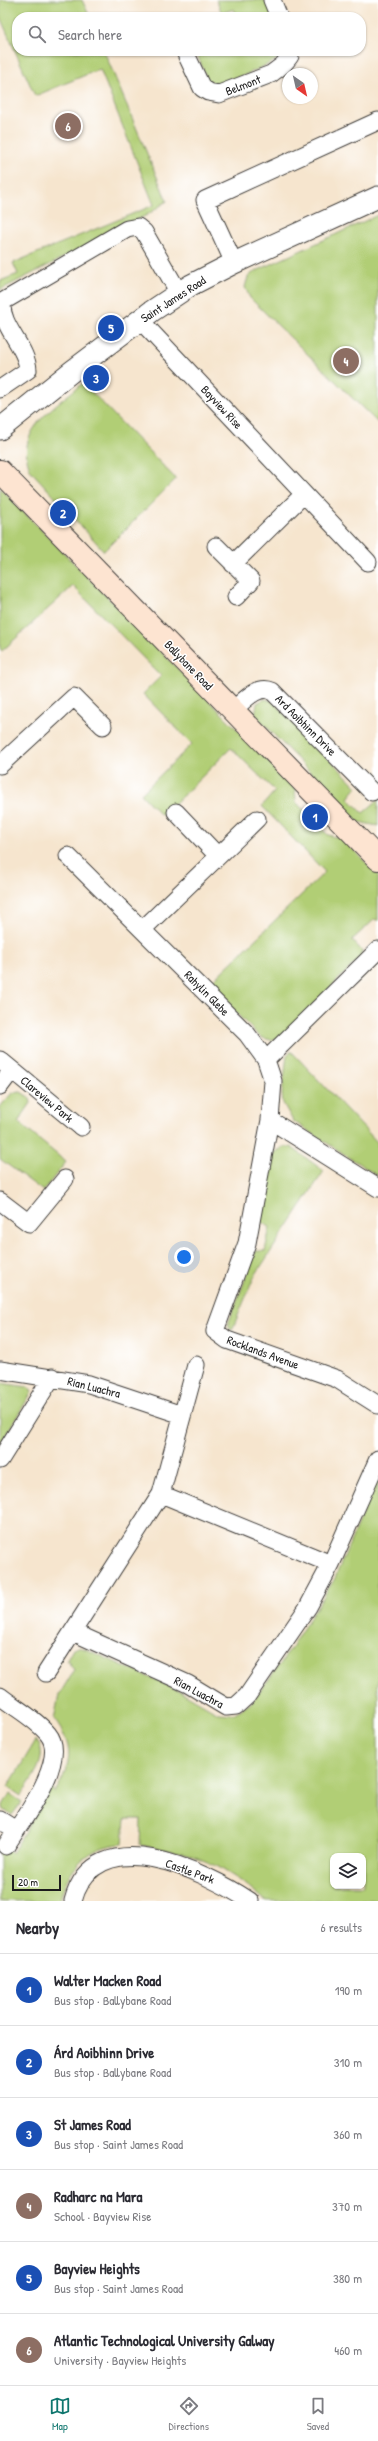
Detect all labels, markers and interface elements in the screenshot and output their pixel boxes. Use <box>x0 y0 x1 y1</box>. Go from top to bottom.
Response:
search box <box>12 12 366 56</box>
icon: search <box>26 23 48 45</box>
text: Search here <box>58 24 122 45</box>
north arrow <box>282 68 318 104</box>
street label: Belmont <box>223 70 264 99</box>
pin: 6 <box>55 111 81 141</box>
street label: Saint James Road <box>137 271 209 326</box>
pin: 5 <box>98 313 124 343</box>
pin: 4 <box>333 346 359 376</box>
pin: 3 <box>83 363 109 393</box>
street label: Bayview Rise <box>197 381 247 433</box>
pin: 2 <box>50 498 76 528</box>
street label: Ballybane Road <box>161 636 217 694</box>
street label: Ard Aoibhinn Drive <box>272 691 341 760</box>
pin: 1 <box>302 802 328 832</box>
street label: Rahylin Glebe <box>181 967 234 1020</box>
street label: Clareview Park <box>17 1072 77 1126</box>
your location <box>174 1247 194 1267</box>
street label: Rocklands Avenue <box>225 1331 302 1373</box>
street label: Rian Luachra <box>66 1372 123 1402</box>
street label: Rian Luachra <box>171 1672 227 1712</box>
map controls <box>330 1853 366 1889</box>
button: layers <box>330 1853 366 1889</box>
street label: Castle Park <box>163 1854 217 1888</box>
scale bar <box>12 1873 61 1892</box>
text: 20 m <box>18 1875 38 1889</box>
text: Nearby <box>16 1916 59 1939</box>
text: 6 results <box>321 1918 362 1936</box>
text: Walter Macken Road <box>54 1970 161 1991</box>
text: 1 <box>27 1981 31 1999</box>
text: 190 m <box>335 1981 362 1999</box>
text: Bus stop · Ballybane Road <box>54 1991 171 2009</box>
text: Árd Aoibhinn Drive <box>54 2042 154 2063</box>
text: 2 <box>26 2053 32 2071</box>
text: 310 m <box>334 2053 362 2071</box>
text: Bus stop · Ballybane Road <box>54 2063 171 2081</box>
text: St James Road <box>54 2114 131 2135</box>
text: 3 <box>26 2125 32 2143</box>
text: 360 m <box>333 2125 362 2143</box>
text: Bus stop · Saint James Road <box>54 2135 183 2153</box>
text: Radharc na Mara <box>54 2186 142 2207</box>
text: 4 <box>27 2197 31 2215</box>
text: 370 m <box>332 2197 362 2215</box>
text: School · Bayview Rise <box>54 2207 151 2225</box>
text: Bayview Heights <box>54 2258 140 2279</box>
text: 5 <box>26 2269 32 2287</box>
text: 380 m <box>333 2269 362 2287</box>
text: Bus stop · Saint James Road <box>54 2279 183 2297</box>
text: Atlantic Technological University Galway <box>54 2330 275 2351</box>
text: 6 <box>26 2341 32 2359</box>
text: 460 m <box>334 2341 362 2359</box>
text: University · Bayview Heights <box>54 2351 186 2369</box>
tab: Map <box>49 2395 71 2433</box>
tab: Directions <box>169 2395 209 2433</box>
tab: Saved <box>307 2395 329 2433</box>

